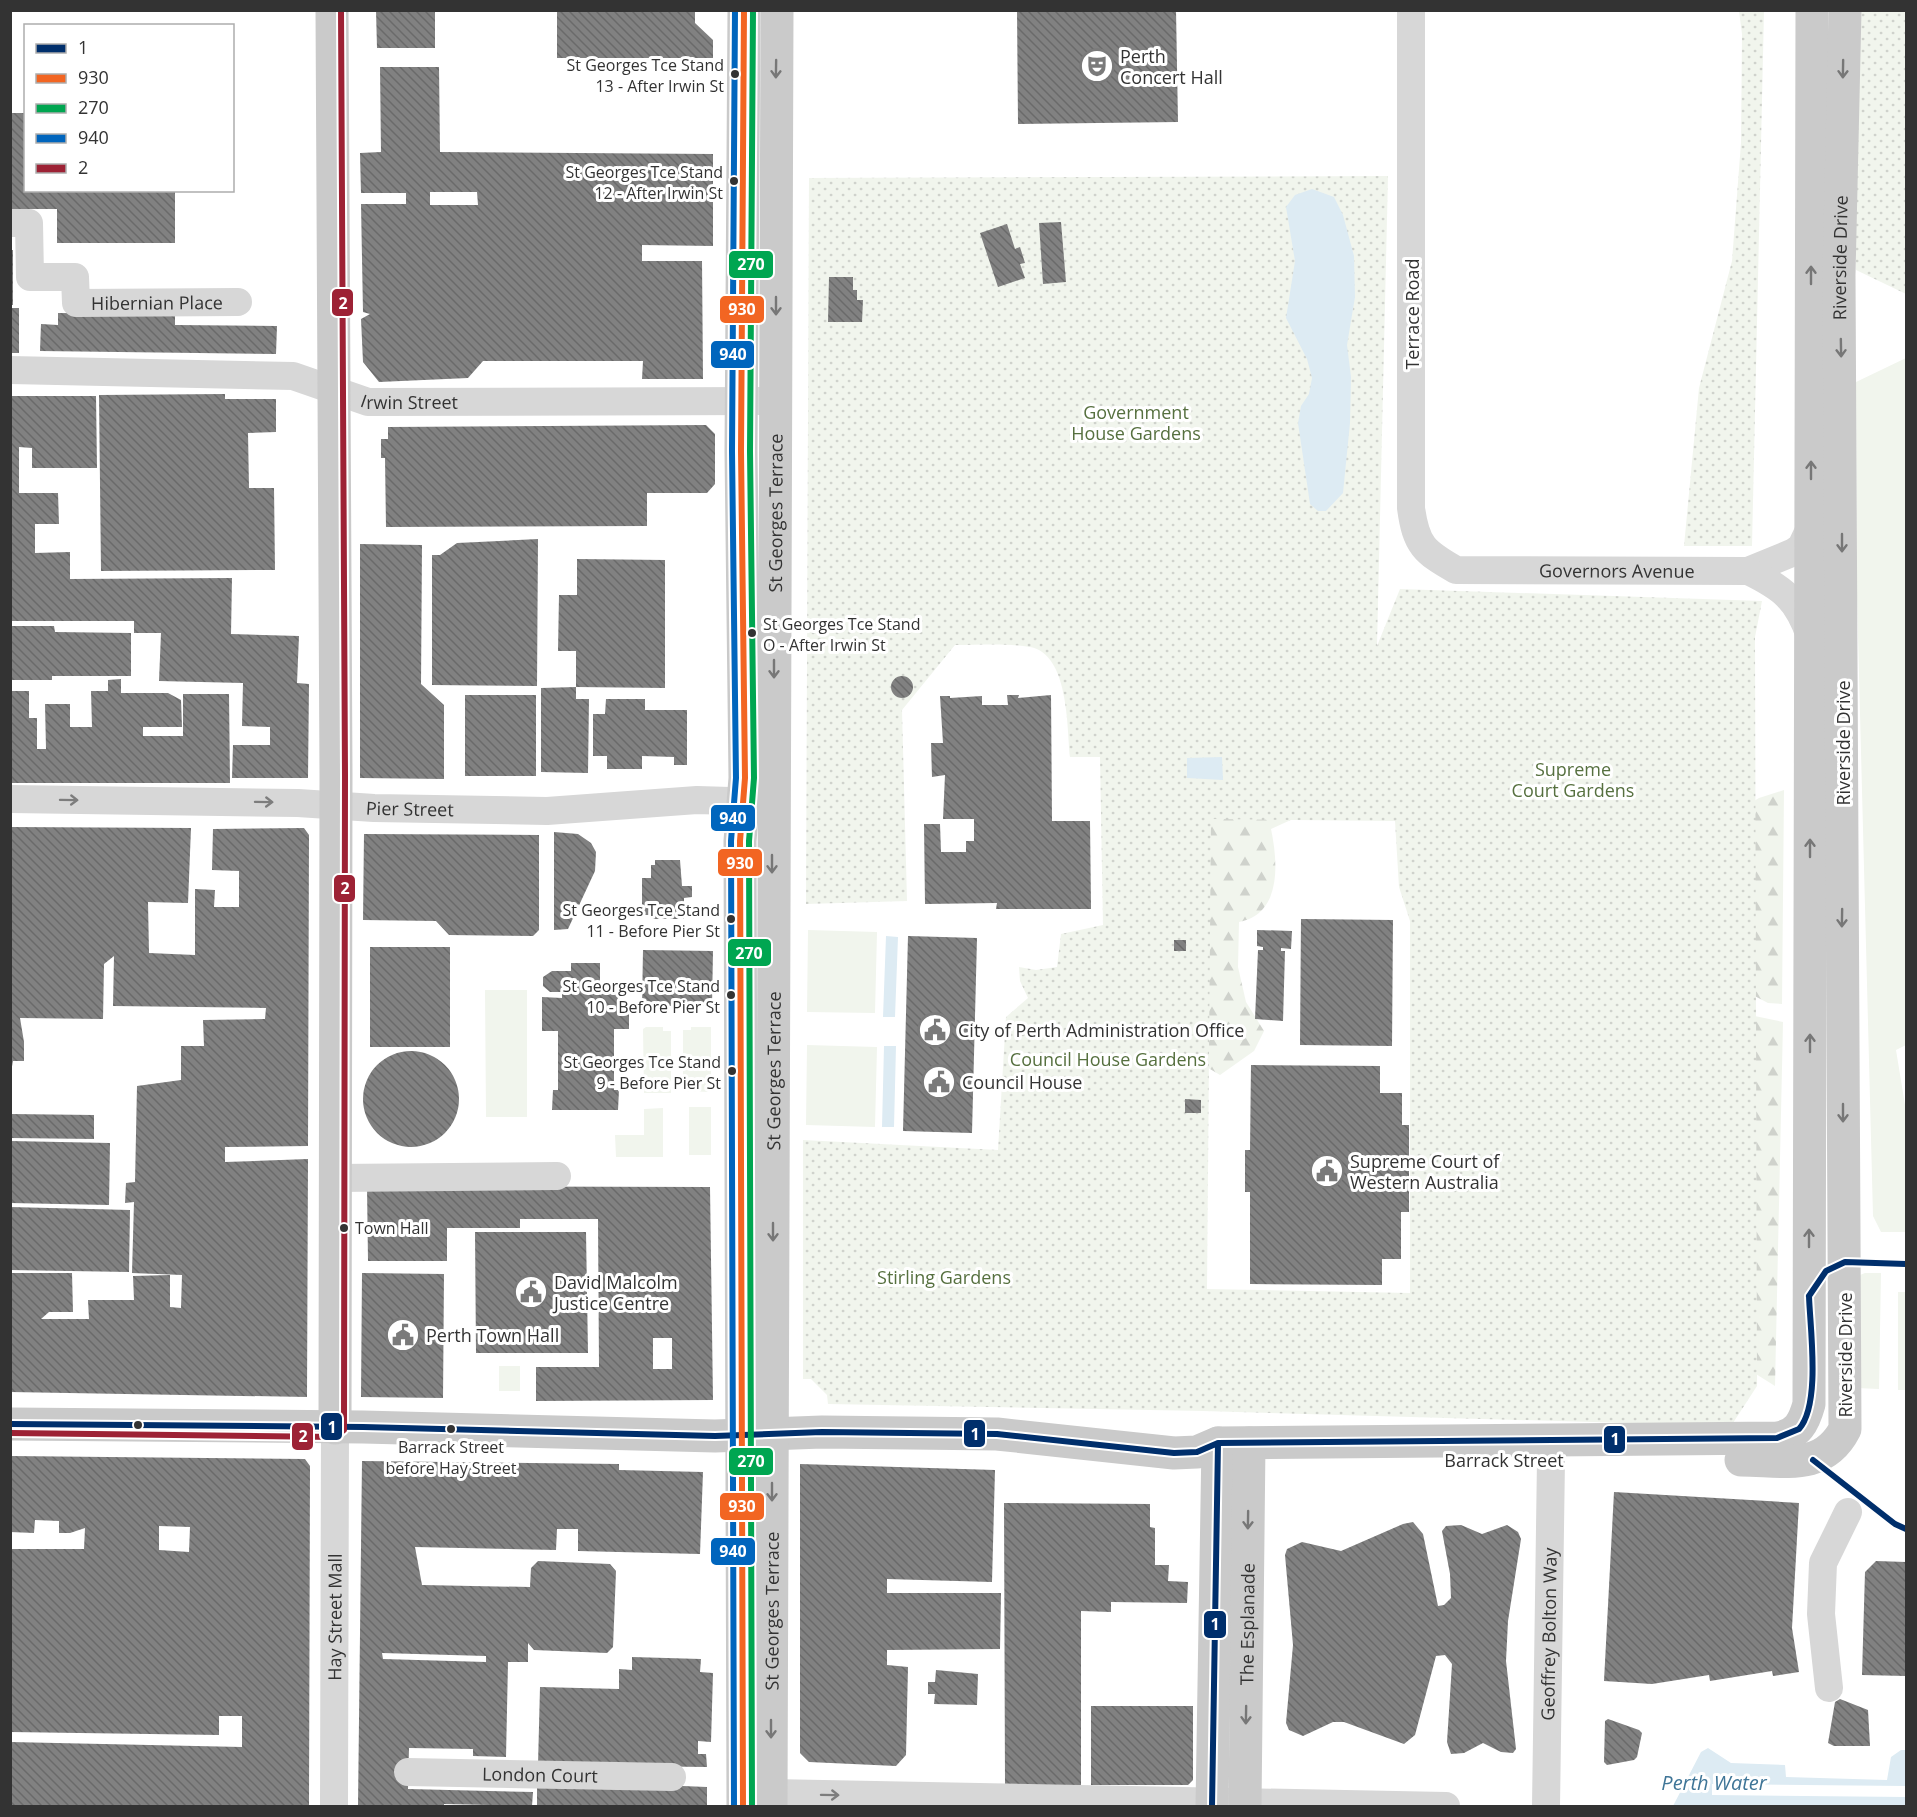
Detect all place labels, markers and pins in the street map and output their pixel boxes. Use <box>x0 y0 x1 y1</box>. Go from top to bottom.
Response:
place label: Perth Concert Hall <box>1120 44 1223 89</box>
theatre icon: Perth Concert Hall <box>1079 48 1115 84</box>
place label: St Georges Tce Stand 13 - After Irwin St <box>567 54 724 97</box>
marker: St Georges Tce Stand 13 - After Irwin St <box>729 68 741 80</box>
place label: St Georges Tce Stand 12 - After Irwin St <box>566 161 723 204</box>
marker: St Georges Tce Stand 12 - After Irwin St <box>728 175 740 187</box>
place label: St Georges Tce Stand O - After Irwin St <box>763 613 920 656</box>
marker: St Georges Tce Stand O - After Irwin St <box>746 627 758 639</box>
place label: St Georges Tce Stand 11 - Before Pier St <box>563 899 720 942</box>
marker: St Georges Tce Stand 11 - Before Pier St <box>725 913 737 925</box>
place label: St Georges Tce Stand 10 - Before Pier St <box>563 975 720 1018</box>
marker: St Georges Tce Stand 10 - Before Pier St <box>725 989 737 1001</box>
public building icon: City of Perth Administration Office <box>917 1012 953 1048</box>
place label: City of Perth Administration Office <box>958 1018 1244 1042</box>
place label: St Georges Tce Stand 9 - Before Pier St <box>564 1051 721 1094</box>
public building icon: Council House <box>921 1064 957 1100</box>
marker: St Georges Tce Stand 9 - Before Pier St <box>726 1065 738 1077</box>
place label: Council House <box>962 1070 1082 1094</box>
place label: Supreme Court of Western Australia <box>1350 1149 1500 1194</box>
public building icon: Supreme Court of Western Australia <box>1309 1153 1345 1189</box>
place label: Town Hall <box>355 1217 429 1239</box>
marker: Town Hall <box>338 1222 350 1234</box>
place label: David Malcolm Justice Centre <box>552 1270 678 1315</box>
public building icon: David Malcolm Justice Centre <box>513 1274 549 1310</box>
public building icon: Perth Town Hall <box>385 1317 421 1353</box>
place label: Perth Town Hall <box>426 1323 559 1347</box>
unlabelled marker <box>132 1419 144 1431</box>
marker: Barrack Street before Hay Street <box>445 1423 457 1435</box>
place label: Barrack Street before Hay Street <box>385 1436 517 1479</box>

